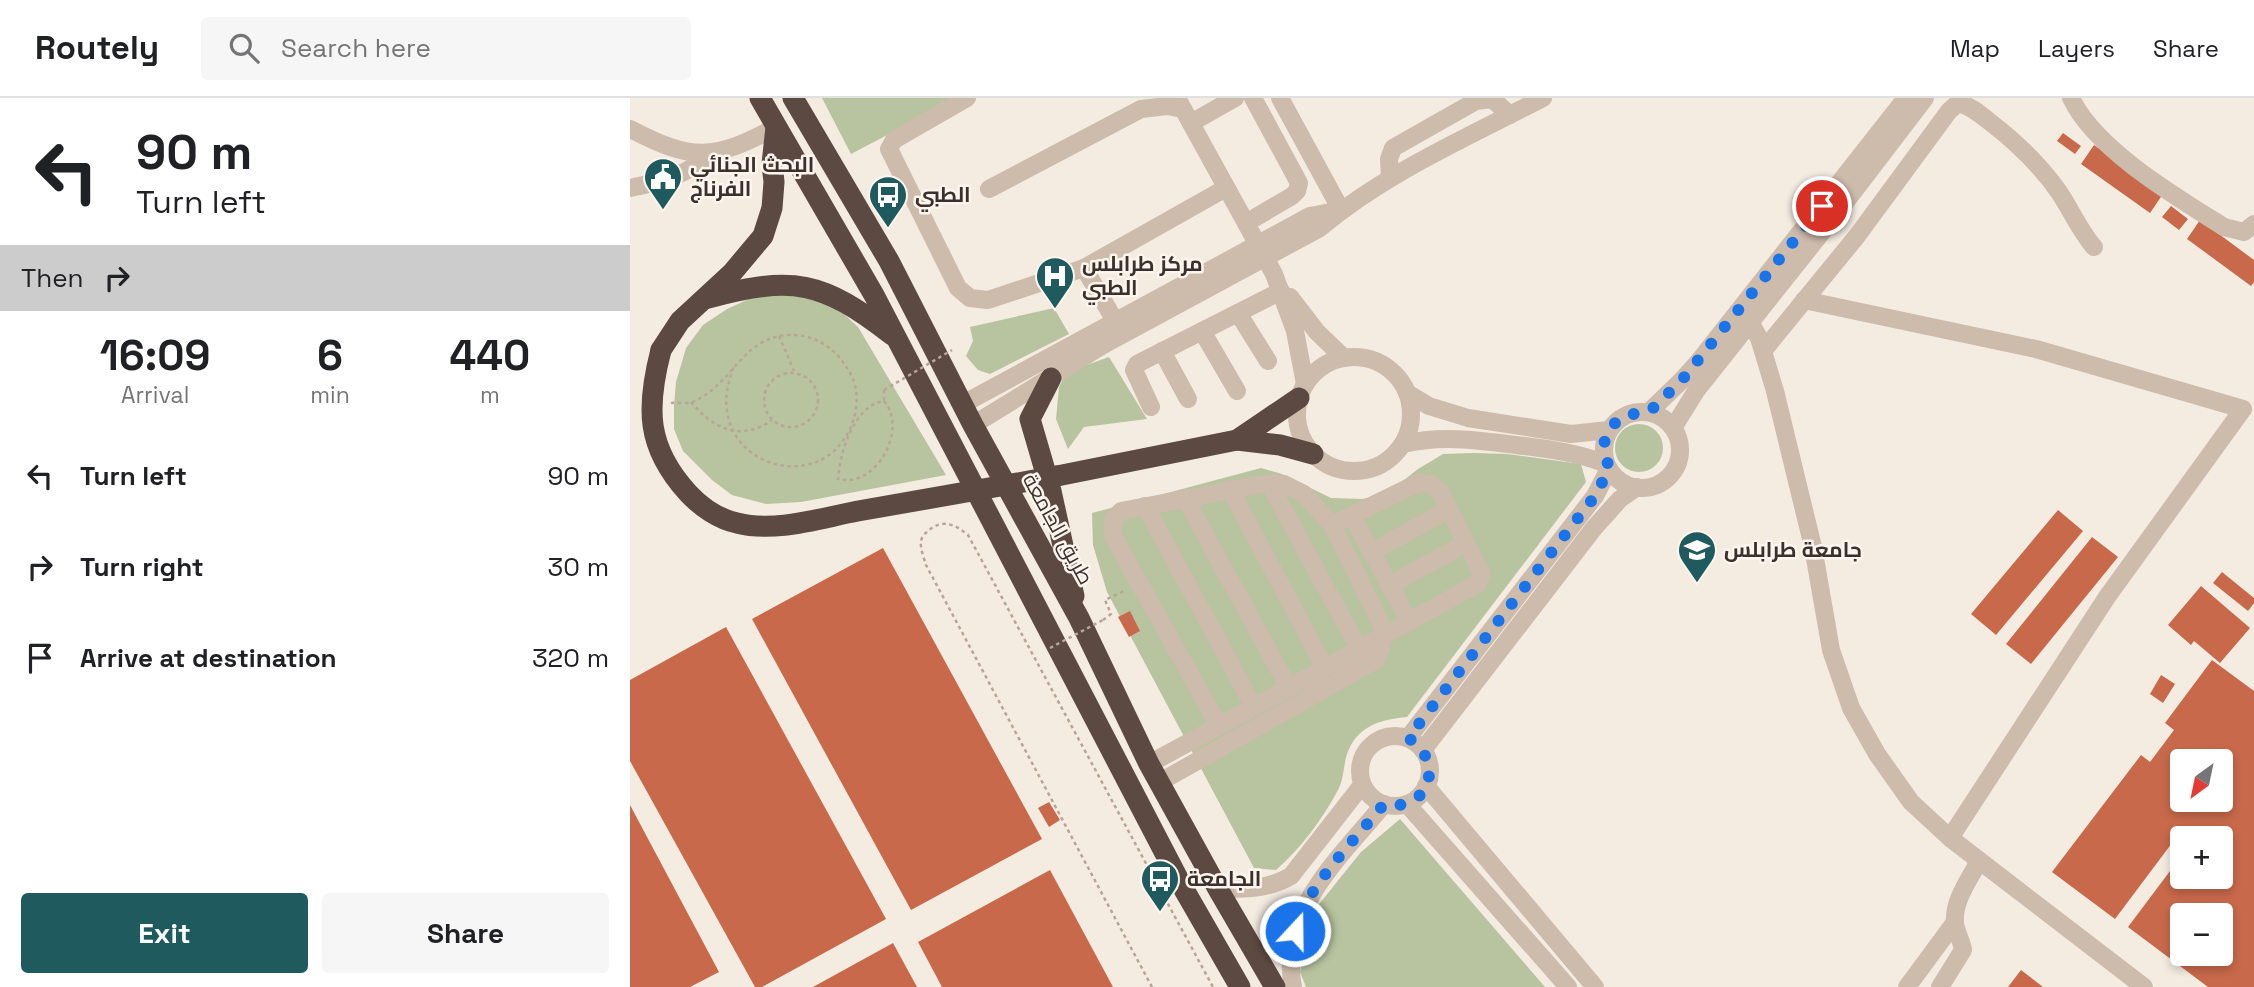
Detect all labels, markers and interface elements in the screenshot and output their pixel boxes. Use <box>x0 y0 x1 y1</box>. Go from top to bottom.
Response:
search box <box>201 17 691 80</box>
text: Routely <box>35 27 159 69</box>
icon: search <box>225 29 263 67</box>
text: Search here <box>281 31 431 65</box>
text: Map <box>1950 33 2000 64</box>
text: Layers <box>2038 33 2115 64</box>
text: Share <box>2153 33 2219 64</box>
text: 90 m <box>136 121 252 183</box>
icon: left <box>21 126 112 217</box>
place label: البحث الجنائي الفرناج <box>690 151 814 203</box>
public building icon: البحث الجنائي الفرناج <box>642 156 684 211</box>
bus stop icon: الطبي <box>867 174 909 229</box>
pin <box>1792 176 1852 236</box>
place label: الطبي <box>915 181 971 212</box>
text: Turn left <box>136 182 266 222</box>
icon: arrive <box>1803 187 1841 225</box>
place label: مركز طرابلس الطبي <box>1082 250 1203 305</box>
hospital icon: مركز طرابلس الطبي <box>1034 255 1076 310</box>
icon: right <box>98 259 136 297</box>
text: Then <box>21 261 84 295</box>
text: 16:09 <box>100 329 210 382</box>
text: 6 <box>317 329 343 382</box>
text: 440 <box>450 329 530 382</box>
text: Arrival <box>121 380 189 410</box>
text: min <box>310 380 350 410</box>
text: m <box>480 380 500 410</box>
icon: left <box>21 457 59 495</box>
text: Turn left <box>80 459 187 493</box>
text: 90 m <box>547 459 609 493</box>
street label: طريق الجامعة <box>1017 469 1100 589</box>
school or university icon: جامعة طرابلس <box>1676 529 1718 584</box>
place label: جامعة طرابلس <box>1724 536 1862 563</box>
icon: right <box>21 548 59 586</box>
text: Turn right <box>80 550 204 584</box>
text: 30 m <box>548 550 609 584</box>
icon: arrive <box>21 639 59 677</box>
text: Arrive at destination <box>80 641 337 675</box>
text: 320 m <box>532 641 609 675</box>
north arrow <box>2170 749 2233 812</box>
map controls <box>2170 749 2233 966</box>
button: + <box>2170 826 2233 889</box>
bus stop icon: الجامعة <box>1139 858 1181 913</box>
place label: الجامعة <box>1187 865 1261 892</box>
button: Exit <box>21 893 308 973</box>
button: Share <box>322 893 609 973</box>
position arrow <box>1258 894 1332 968</box>
button: − <box>2170 903 2233 966</box>

